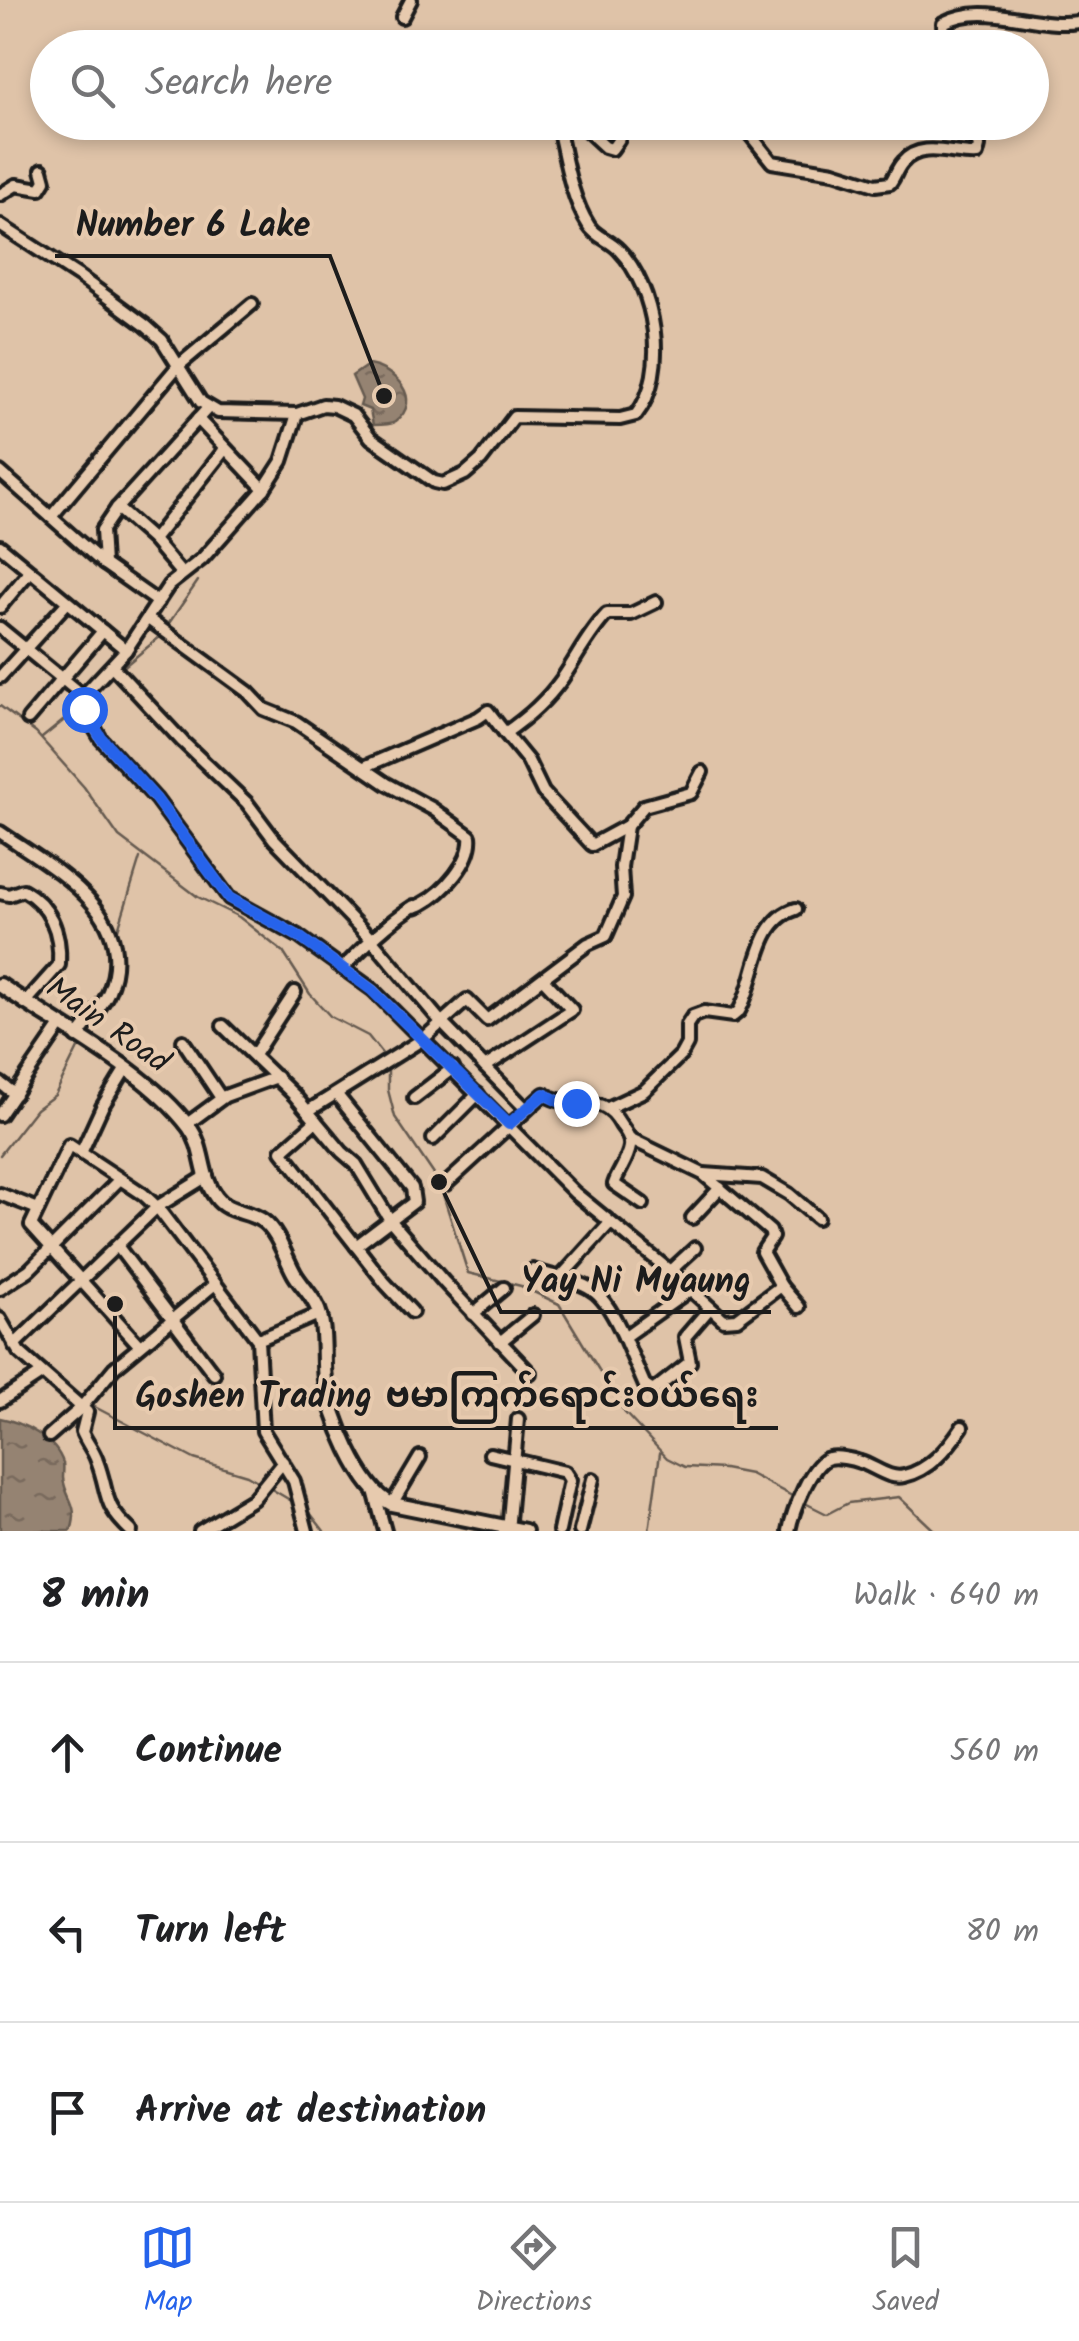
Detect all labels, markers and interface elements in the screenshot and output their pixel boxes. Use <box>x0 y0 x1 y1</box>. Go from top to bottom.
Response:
search box <box>30 30 1049 140</box>
text: Search here <box>145 55 332 115</box>
icon: search <box>65 58 120 113</box>
callout: Number 6 Lake <box>55 191 330 256</box>
text: Number 6 Lake <box>76 199 310 255</box>
route start <box>62 687 108 733</box>
street label: Main Road <box>34 964 181 1088</box>
route end <box>554 1081 600 1127</box>
callout: Yay Ni Myaung <box>501 1247 771 1312</box>
text: Yay Ni Myaung <box>521 1255 751 1311</box>
callout: Goshen Trading ဗမာကြက်ရောင်းဝယ်ရေး <box>115 1363 778 1428</box>
text: Goshen Trading ဗမာကြက်ရောင်းဝယ်ရေး <box>135 1370 759 1426</box>
text: 8 min <box>40 1563 150 1630</box>
text: Walk · 640 m <box>853 1571 1039 1622</box>
text: Continue <box>135 1722 282 1782</box>
icon: ahead <box>40 1725 95 1780</box>
text: 560 m <box>950 1727 1039 1778</box>
text: Turn left <box>135 1902 286 1962</box>
icon: left <box>40 1905 95 1960</box>
text: 80 m <box>965 1907 1039 1958</box>
text: Arrive at destination <box>135 2082 486 2142</box>
icon: arrive <box>40 2085 95 2140</box>
tab: Map <box>140 2220 195 2325</box>
tab: Directions <box>476 2220 592 2325</box>
tab: Saved <box>872 2220 939 2325</box>

